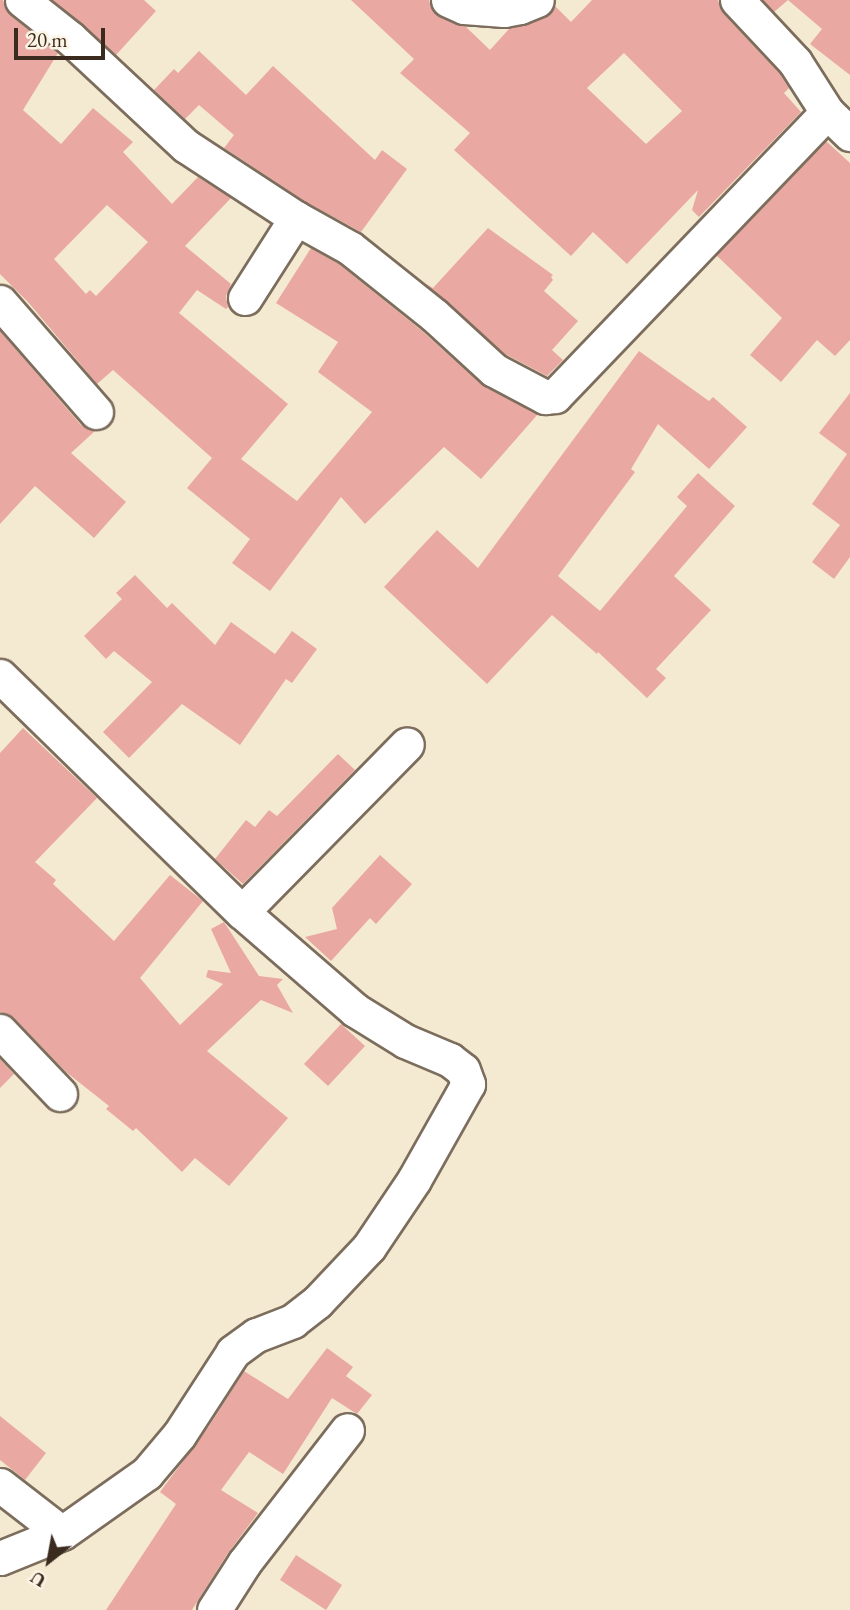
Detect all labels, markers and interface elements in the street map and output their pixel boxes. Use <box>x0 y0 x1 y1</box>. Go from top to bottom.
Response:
scale bar <box>18 14 108 58</box>
text: 20 m <box>27 26 68 53</box>
north arrow <box>14 1526 84 1596</box>
text: U <box>25 1565 50 1594</box>

